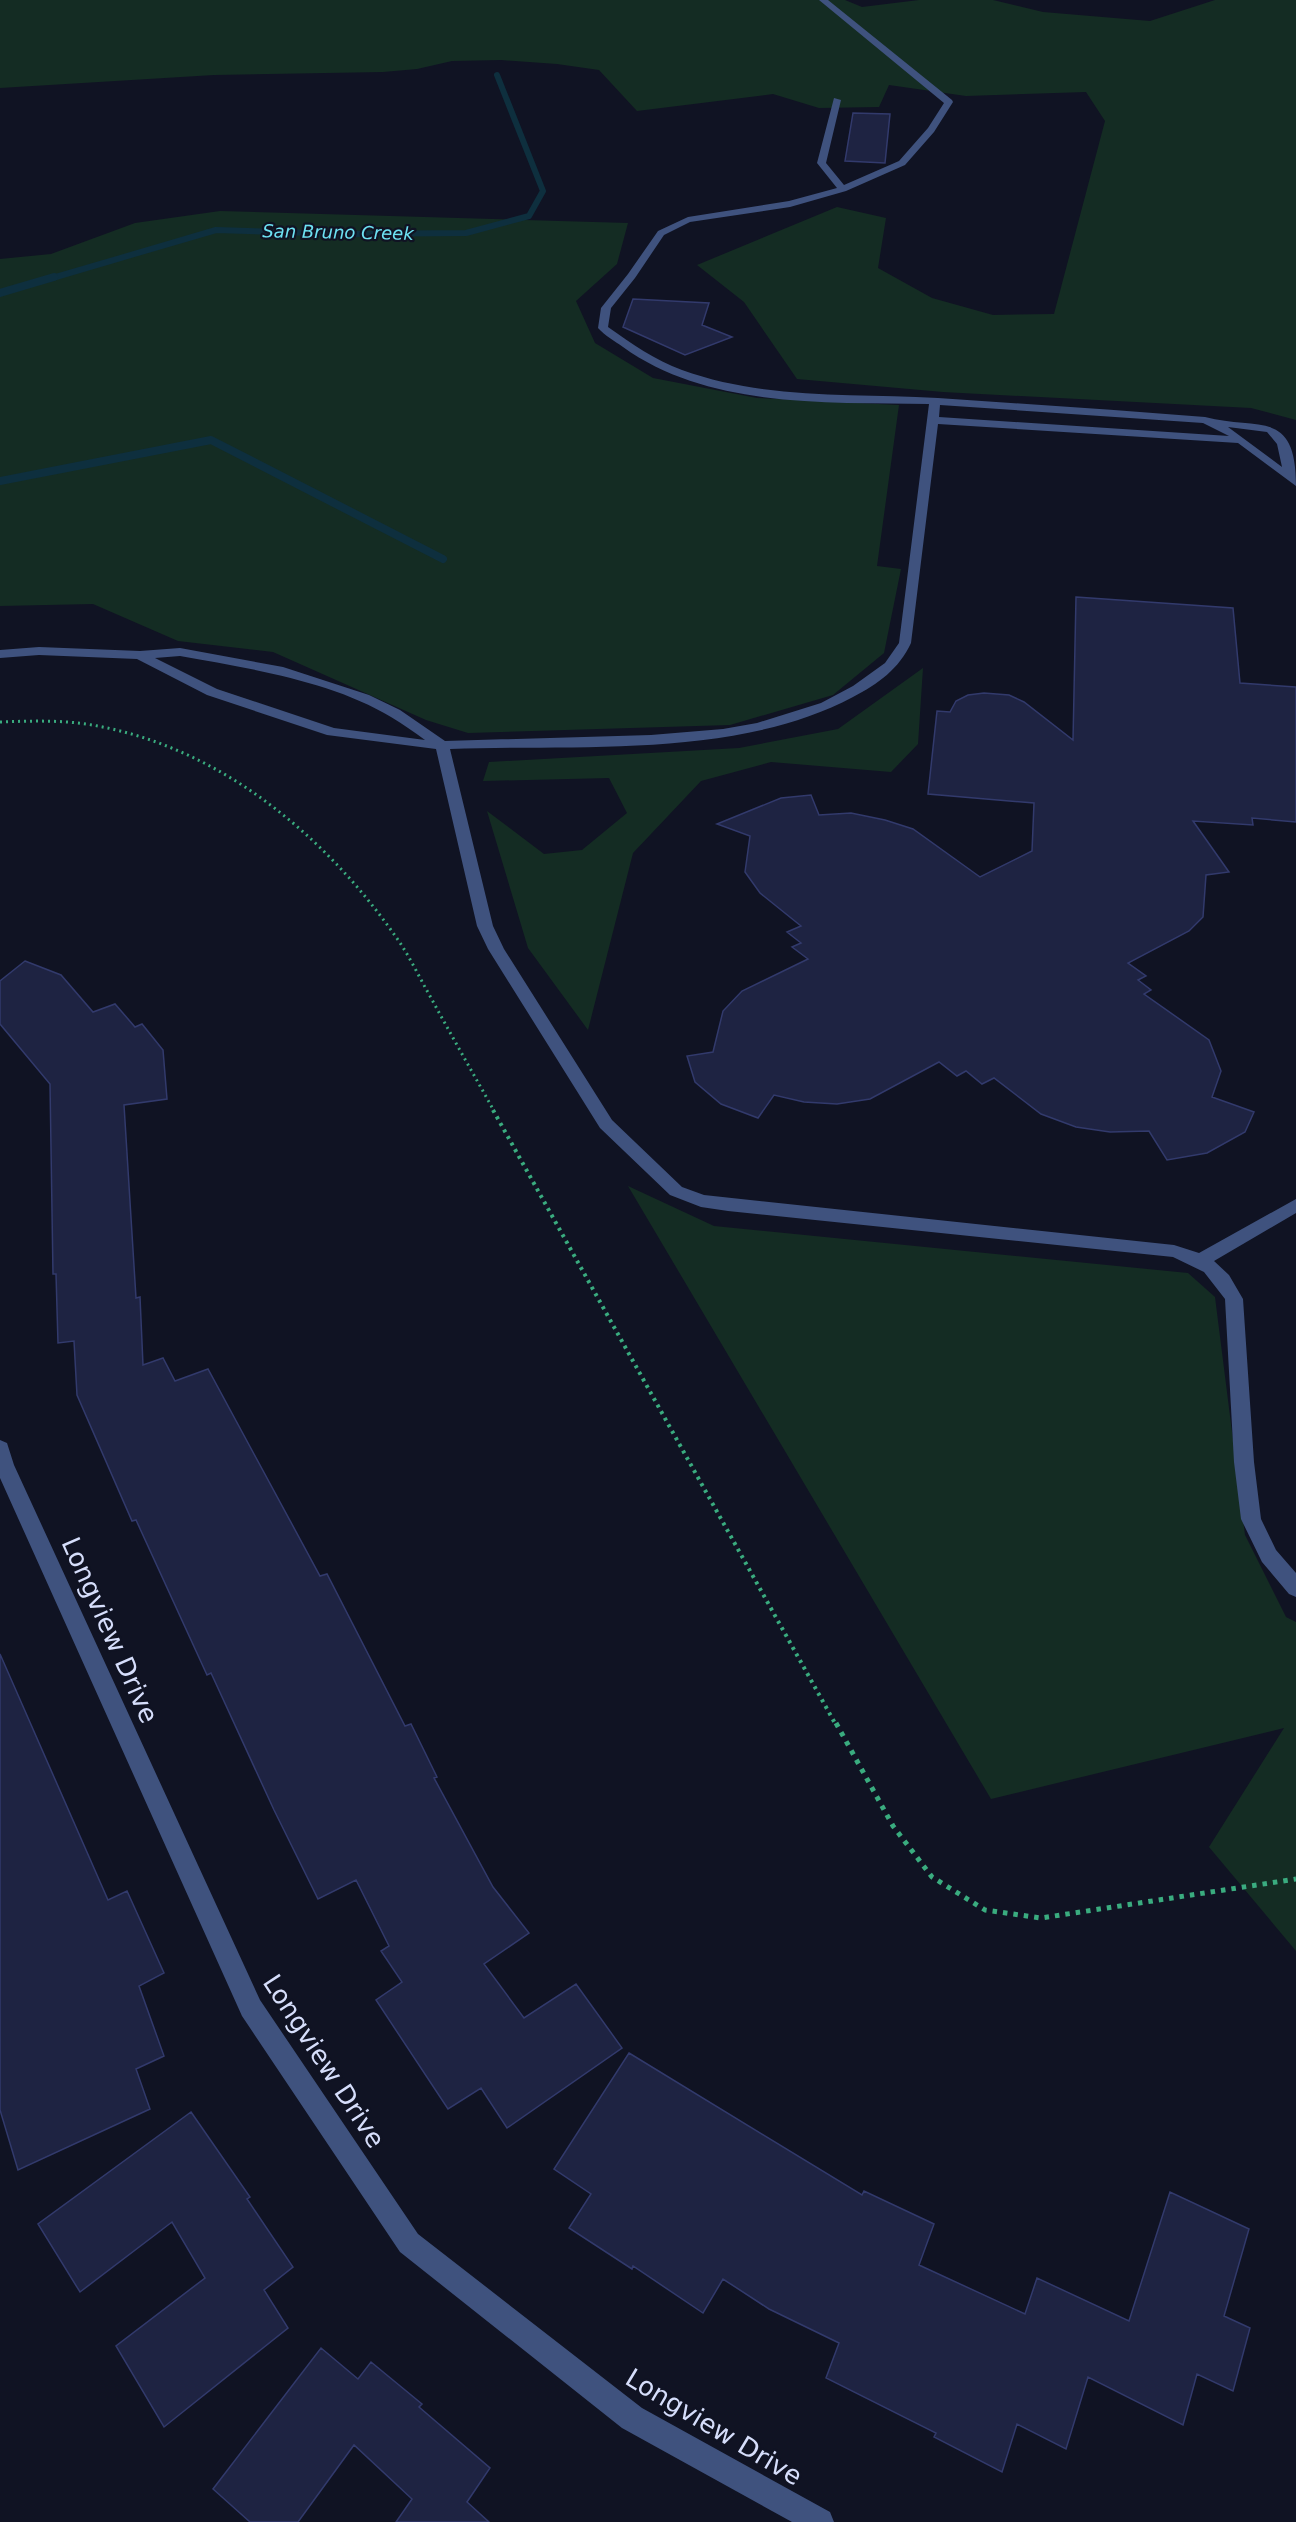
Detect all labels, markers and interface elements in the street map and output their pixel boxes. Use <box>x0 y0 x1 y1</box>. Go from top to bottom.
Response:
water label: San Bruno Creek <box>262 220 415 244</box>
street label: Longview Drive <box>56 1532 164 1728</box>
street label: Longview Drive <box>257 1969 391 2153</box>
street label: Longview Drive <box>620 2363 808 2491</box>

